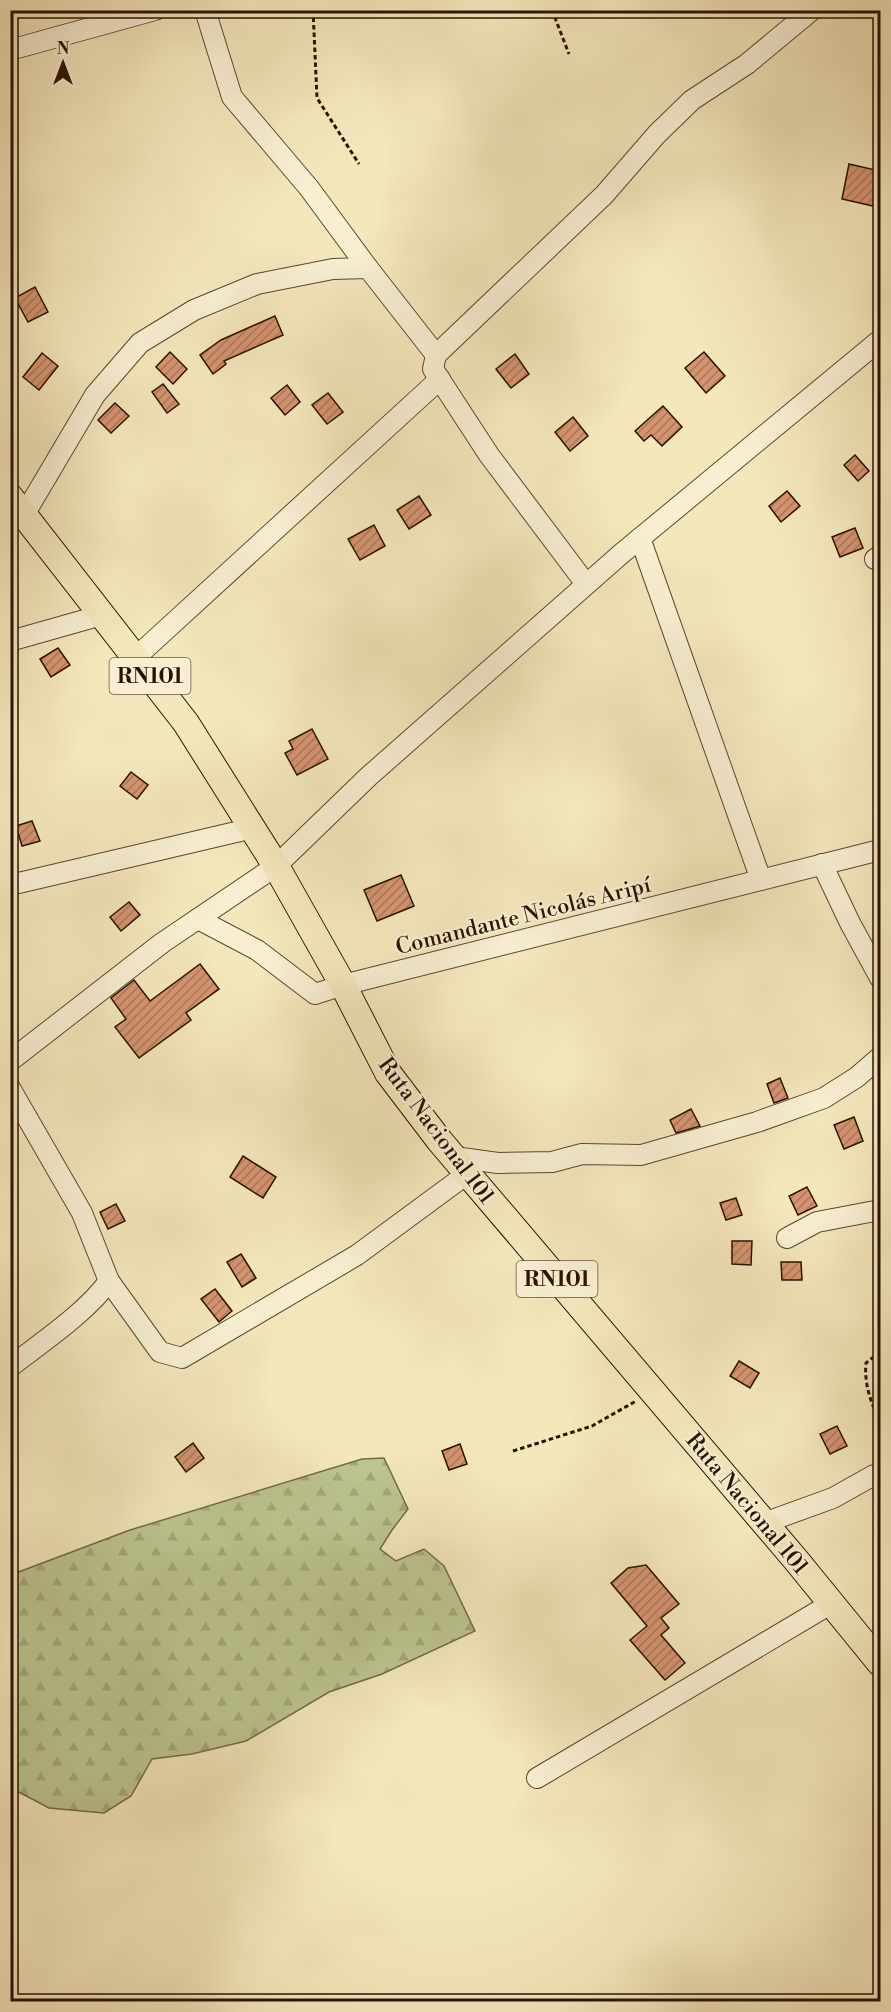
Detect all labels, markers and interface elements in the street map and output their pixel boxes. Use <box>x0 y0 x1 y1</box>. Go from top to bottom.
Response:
north arrow <box>33 33 93 93</box>
text: N <box>57 39 70 59</box>
road number: RN101 <box>110 658 190 694</box>
street label: Comandante Nicolás Aripí <box>393 871 655 961</box>
street label: Ruta Nacional 101 <box>372 1052 500 1210</box>
road number: RN101 <box>516 1261 598 1297</box>
street label: Ruta Nacional 101 <box>680 1428 814 1581</box>

